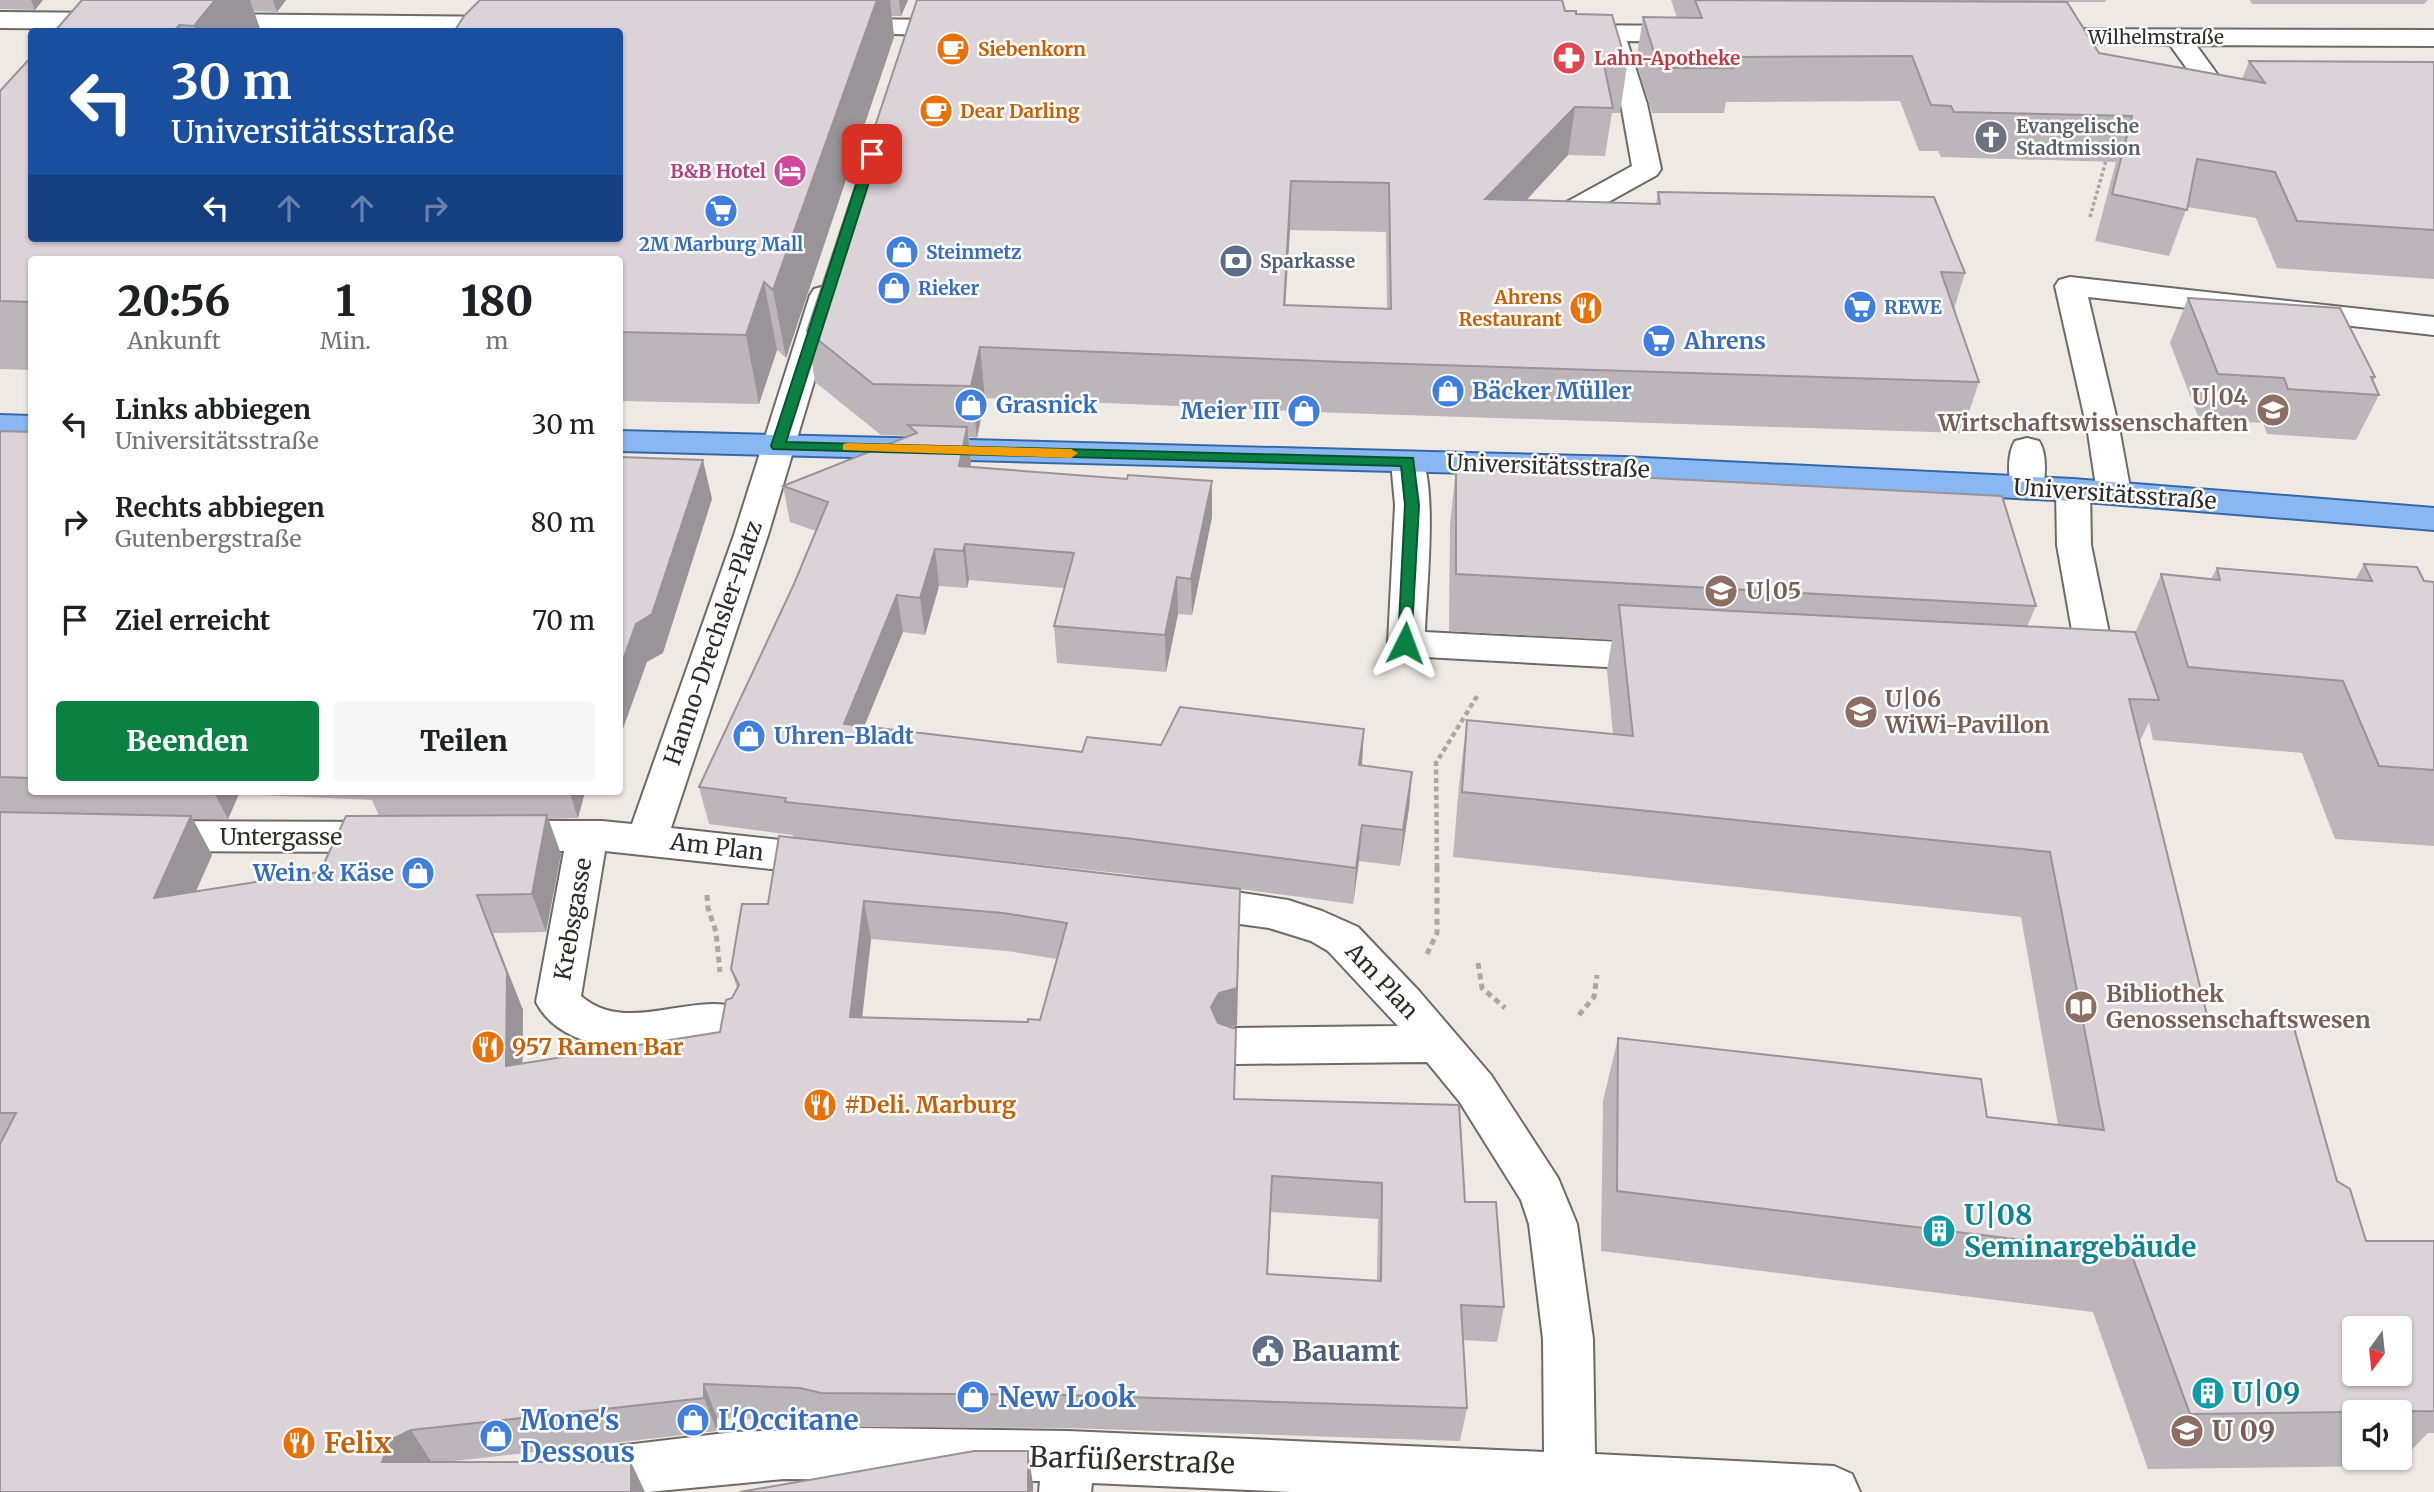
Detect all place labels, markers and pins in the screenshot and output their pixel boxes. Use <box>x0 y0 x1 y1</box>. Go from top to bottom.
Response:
cafe icon: Siebenkorn <box>934 30 972 68</box>
place label: Siebenkorn <box>978 37 1086 61</box>
pharmacy icon: Lahn-Apotheke <box>1550 39 1588 77</box>
place label: Lahn-Apotheke <box>1594 46 1740 70</box>
cafe icon: Dear Darling <box>917 92 955 130</box>
place label: Dear Darling <box>960 99 1080 123</box>
place label: Evangelische Stadtmission <box>2016 114 2141 160</box>
church icon: Evangelische Stadtmission <box>1972 118 2010 156</box>
pin <box>842 124 902 184</box>
hotel icon: B&B Hotel <box>771 152 809 190</box>
place label: B&B Hotel <box>670 159 766 183</box>
supermarket icon: 2M Marburg Mall <box>702 192 740 230</box>
place label: 2M Marburg Mall <box>639 232 803 256</box>
shop icon: Steinmetz <box>883 233 921 271</box>
place label: Steinmetz <box>926 240 1022 264</box>
bank icon: Sparkasse <box>1217 242 1255 280</box>
place label: Sparkasse <box>1260 249 1355 273</box>
shop icon: Rieker <box>875 269 913 307</box>
place label: Rieker <box>918 276 980 300</box>
place label: Ahrens Restaurant <box>1459 285 1562 331</box>
supermarket icon: REWE <box>1841 288 1879 326</box>
restaurant icon: Ahrens Restaurant <box>1567 289 1605 327</box>
place label: REWE <box>1884 295 1943 319</box>
supermarket icon: Ahrens <box>1640 322 1678 360</box>
place label: Ahrens <box>1683 326 1766 355</box>
shop icon: Bäcker Müller <box>1429 372 1467 410</box>
place label: Bäcker Müller <box>1472 376 1632 405</box>
place label: U|04 Wirtschaftswissenschaften <box>1937 382 2248 437</box>
shop icon: Grasnick <box>952 386 990 424</box>
place label: Grasnick <box>996 390 1097 419</box>
school or university icon: U|04 Wirtschaftswissenschaften <box>2254 391 2292 429</box>
shop icon: Meier III <box>1285 392 1323 430</box>
place label: Meier III <box>1181 396 1280 425</box>
school or university icon: U|05 <box>1702 572 1740 610</box>
place label: U|05 <box>1746 576 1801 605</box>
place label: U|06 WiWi-Pavillon <box>1884 684 2050 739</box>
school or university icon: U|06 WiWi-Pavillon <box>1842 693 1880 731</box>
shop icon: Uhren-Bladt <box>730 717 768 755</box>
place label: Uhren-Bladt <box>774 721 914 750</box>
shop icon: Wein & Käse <box>399 854 437 892</box>
place label: Wein & Käse <box>252 858 394 887</box>
place label: Bibliothek Genossenschaftswesen <box>2106 979 2371 1034</box>
library icon: Bibliothek Genossenschaftswesen <box>2062 988 2100 1026</box>
restaurant icon: 957 Ramen Bar <box>469 1028 507 1066</box>
place label: 957 Ramen Bar <box>512 1032 684 1061</box>
restaurant icon: #Deli. Marburg <box>801 1086 839 1124</box>
place label: #Deli. Marburg <box>844 1090 1017 1119</box>
place label: U|08 Seminargebäude <box>1964 1197 2196 1265</box>
building icon: U|08 Seminargebäude <box>1920 1212 1958 1250</box>
public building icon: Bauamt <box>1249 1332 1287 1370</box>
place label: Bauamt <box>1292 1333 1400 1369</box>
building icon: U|09 <box>2189 1374 2227 1412</box>
place label: U|09 <box>2232 1375 2300 1411</box>
shop icon: New Look <box>954 1378 992 1416</box>
place label: New Look <box>998 1379 1137 1415</box>
shop icon: L'Occitane <box>674 1401 712 1439</box>
place label: Mone's Dessous <box>520 1402 635 1470</box>
place label: L'Occitane <box>718 1402 859 1438</box>
school or university icon: U 09 <box>2168 1412 2206 1450</box>
place label: U 09 <box>2212 1413 2275 1449</box>
shop icon: Mone's Dessous <box>477 1417 515 1455</box>
restaurant icon: Felix <box>280 1424 318 1462</box>
place label: Felix <box>324 1425 392 1461</box>

